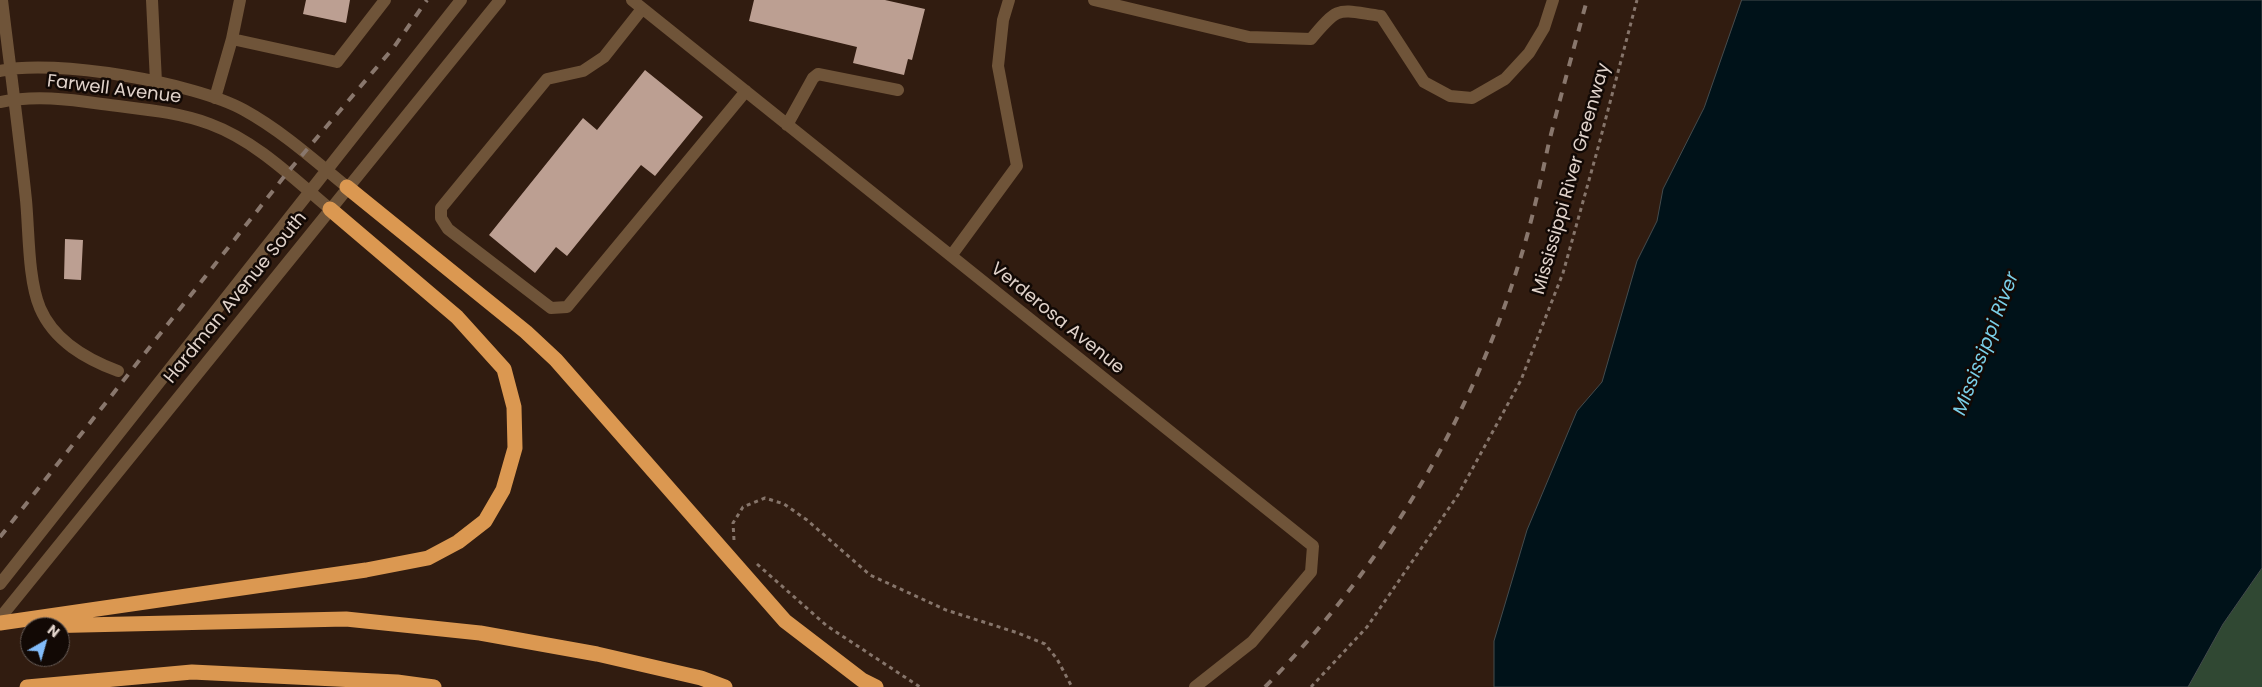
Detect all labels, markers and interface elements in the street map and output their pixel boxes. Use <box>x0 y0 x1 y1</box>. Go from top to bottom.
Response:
street label: Mississippi River Greenway <box>1529 61 1615 297</box>
street label: Farwell Avenue <box>46 71 182 109</box>
street label: Hardman Avenue South <box>160 208 312 388</box>
street label: Verderosa Avenue <box>986 259 1128 379</box>
water label: Mississippi River <box>1949 269 2025 419</box>
north arrow <box>20 617 70 667</box>
text: N <box>43 620 64 642</box>

